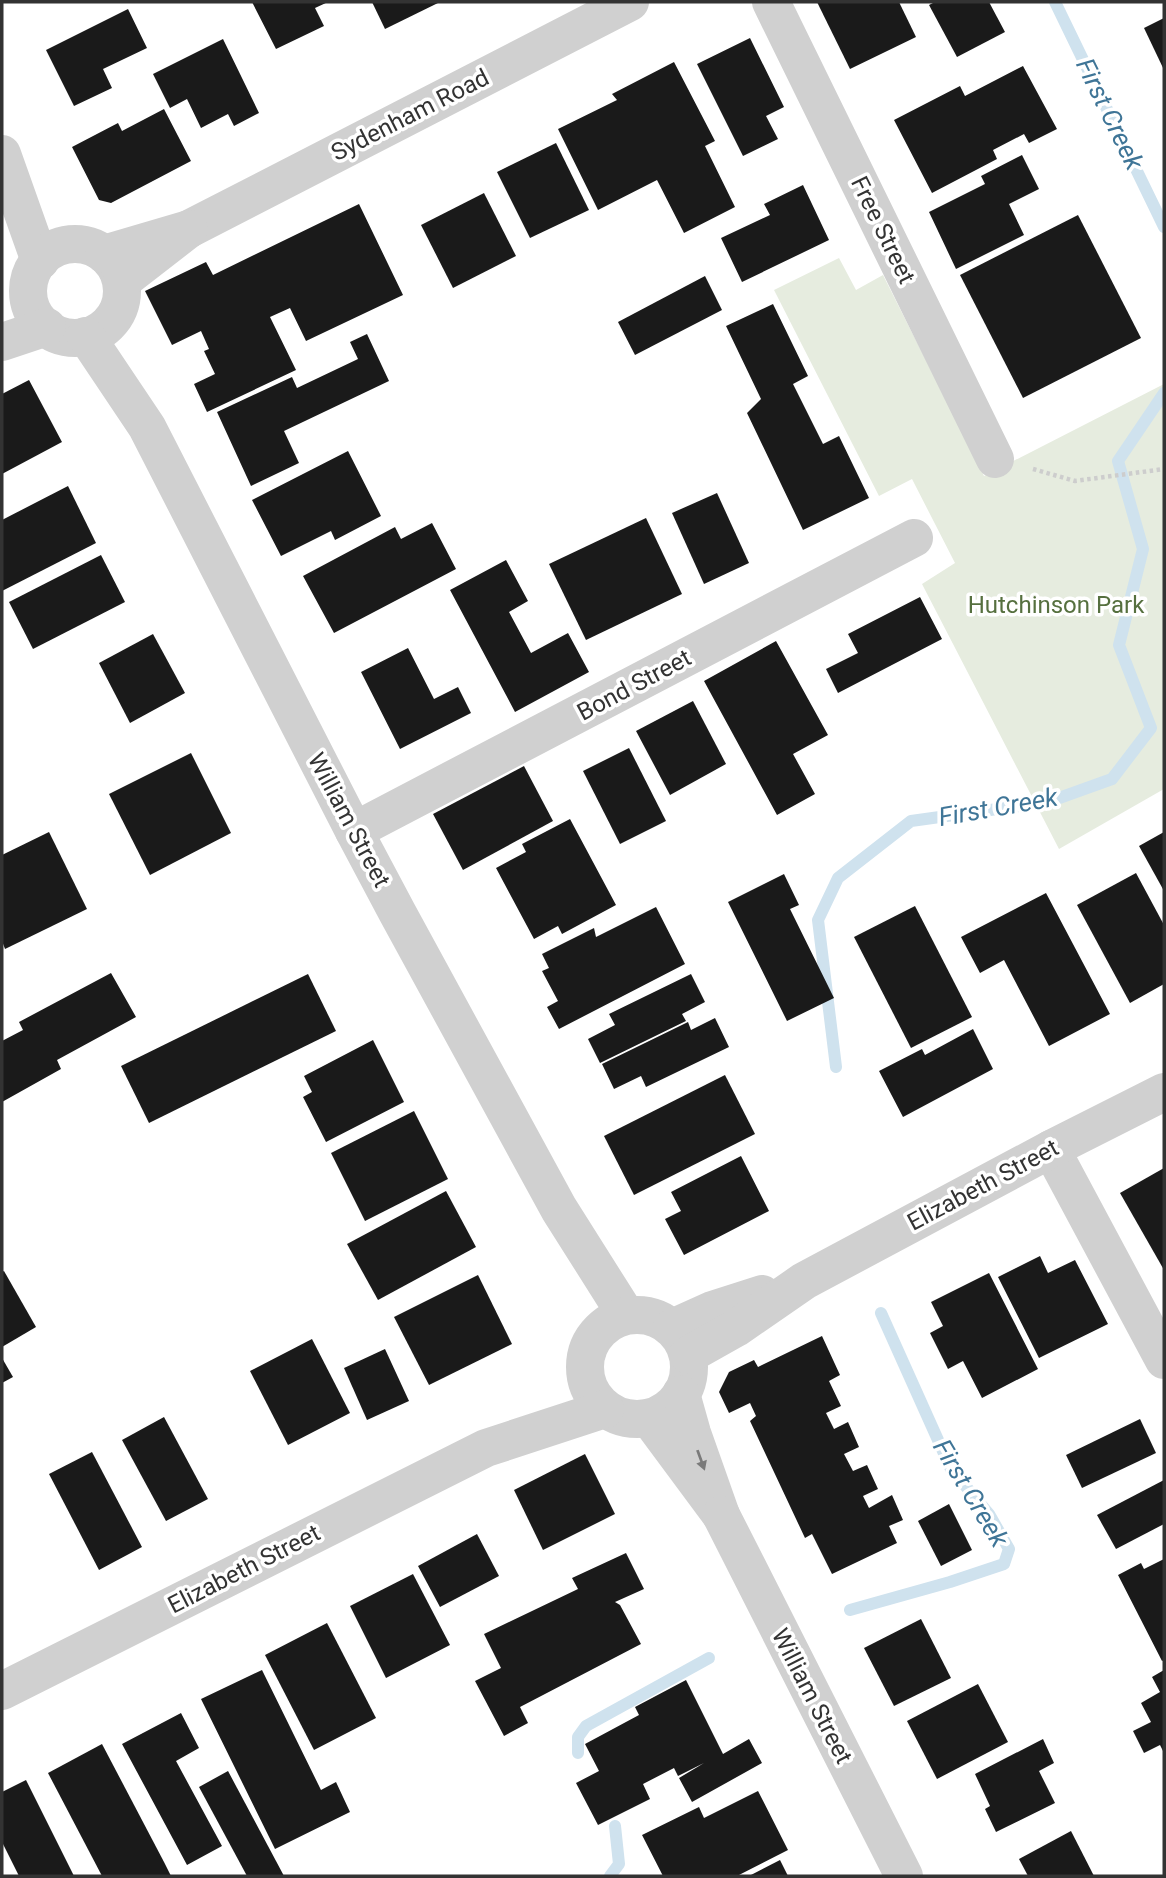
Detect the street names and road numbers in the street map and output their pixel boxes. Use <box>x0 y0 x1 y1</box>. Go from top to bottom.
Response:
street label: Sydenham Road <box>326 63 494 167</box>
street label: Free Street <box>845 172 921 288</box>
street label: Bond Street <box>572 643 696 727</box>
street label: William Street <box>302 748 396 892</box>
street label: Elizabeth Street <box>903 1133 1063 1237</box>
street label: Elizabeth Street <box>163 1519 325 1619</box>
street label: William Street <box>766 1624 858 1768</box>

